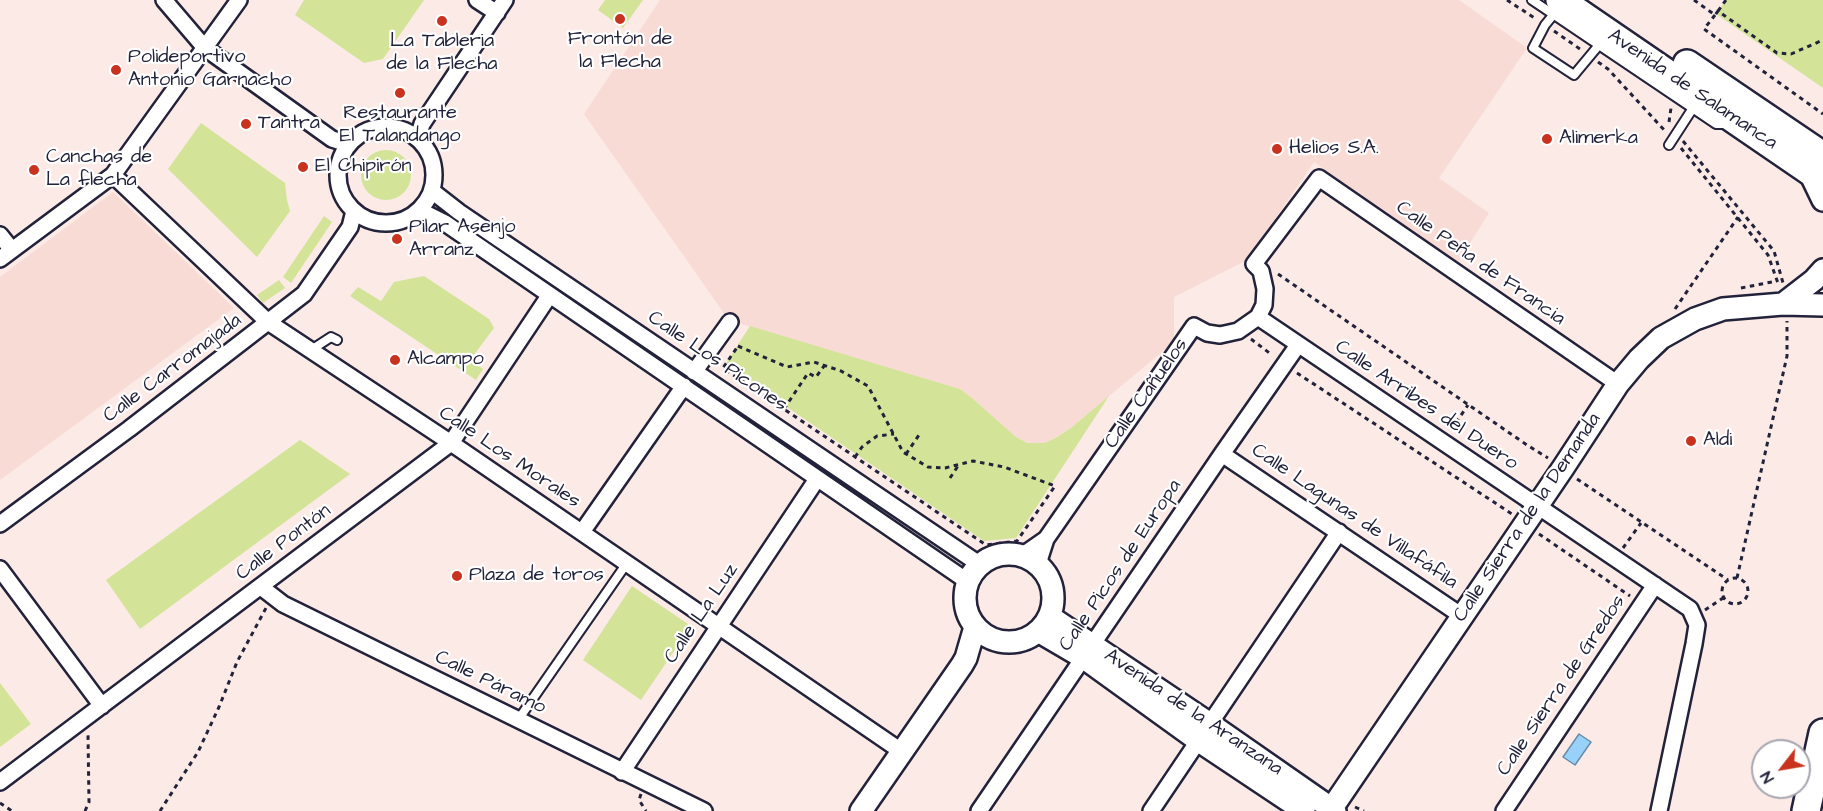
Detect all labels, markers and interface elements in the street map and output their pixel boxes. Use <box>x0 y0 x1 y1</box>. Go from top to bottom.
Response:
marker: Frontón de la Flecha <box>613 12 627 26</box>
marker: La Tableria de la Flecha <box>435 14 449 28</box>
street label: Avenida de Salamanca <box>1603 24 1781 156</box>
place label: Frontón de la Flecha <box>568 28 672 75</box>
place label: La Tableria de la Flecha <box>387 30 497 77</box>
place label: Polideportivo Antonio Garnacho <box>128 46 291 93</box>
marker: Polideportivo Antonio Garnacho <box>109 63 123 77</box>
marker: Restaurante El Talandango <box>393 86 407 100</box>
place label: Restaurante El Talandango <box>340 102 460 149</box>
place label: Tantra <box>258 112 320 136</box>
marker: Tantra <box>239 117 253 131</box>
place label: Alimerka <box>1559 127 1638 151</box>
marker: Alimerka <box>1540 132 1554 146</box>
place label: Helios S.A. <box>1289 137 1379 161</box>
marker: Helios S.A. <box>1270 142 1284 156</box>
place label: Canchas de La flecha <box>46 146 152 193</box>
place label: El Chipirón <box>315 155 412 179</box>
marker: El Chipirón <box>296 160 310 174</box>
marker: Canchas de La flecha <box>27 163 41 177</box>
street label: Calle Peña de Francia <box>1391 196 1569 332</box>
place label: Pilar Asenjo Arranz <box>409 216 516 263</box>
marker: Pilar Asenjo Arranz <box>390 232 404 246</box>
street label: Calle Los Picones <box>643 306 791 418</box>
street label: Calle Carromajada <box>99 309 247 429</box>
street label: Calle Cañuelos <box>1100 334 1194 454</box>
street label: Calle Arribes del Duero <box>1330 336 1522 476</box>
place label: Alcampo <box>407 348 484 372</box>
marker: Alcampo <box>388 353 402 367</box>
street label: Calle Los Morales <box>434 402 584 514</box>
street label: Calle Sierra de la Demanda <box>1449 409 1607 627</box>
place label: Aldi <box>1703 429 1732 453</box>
marker: Aldi <box>1684 434 1698 448</box>
street label: Calle Lagunas de Villafáfila <box>1246 439 1462 595</box>
street label: Calle Picos de Europa <box>1055 476 1187 656</box>
street label: Calle Pontón <box>232 499 336 587</box>
street label: Calle La Luz <box>660 559 744 669</box>
place label: Plaza de toros <box>469 564 604 588</box>
marker: Plaza de toros <box>450 569 464 583</box>
street label: Calle Sierra de Gredos <box>1493 591 1631 781</box>
street label: Avenida de la Aranzana <box>1099 644 1287 782</box>
street label: Calle Páramo <box>431 646 549 720</box>
north arrow <box>1751 739 1811 799</box>
text: N <box>1755 767 1779 787</box>

